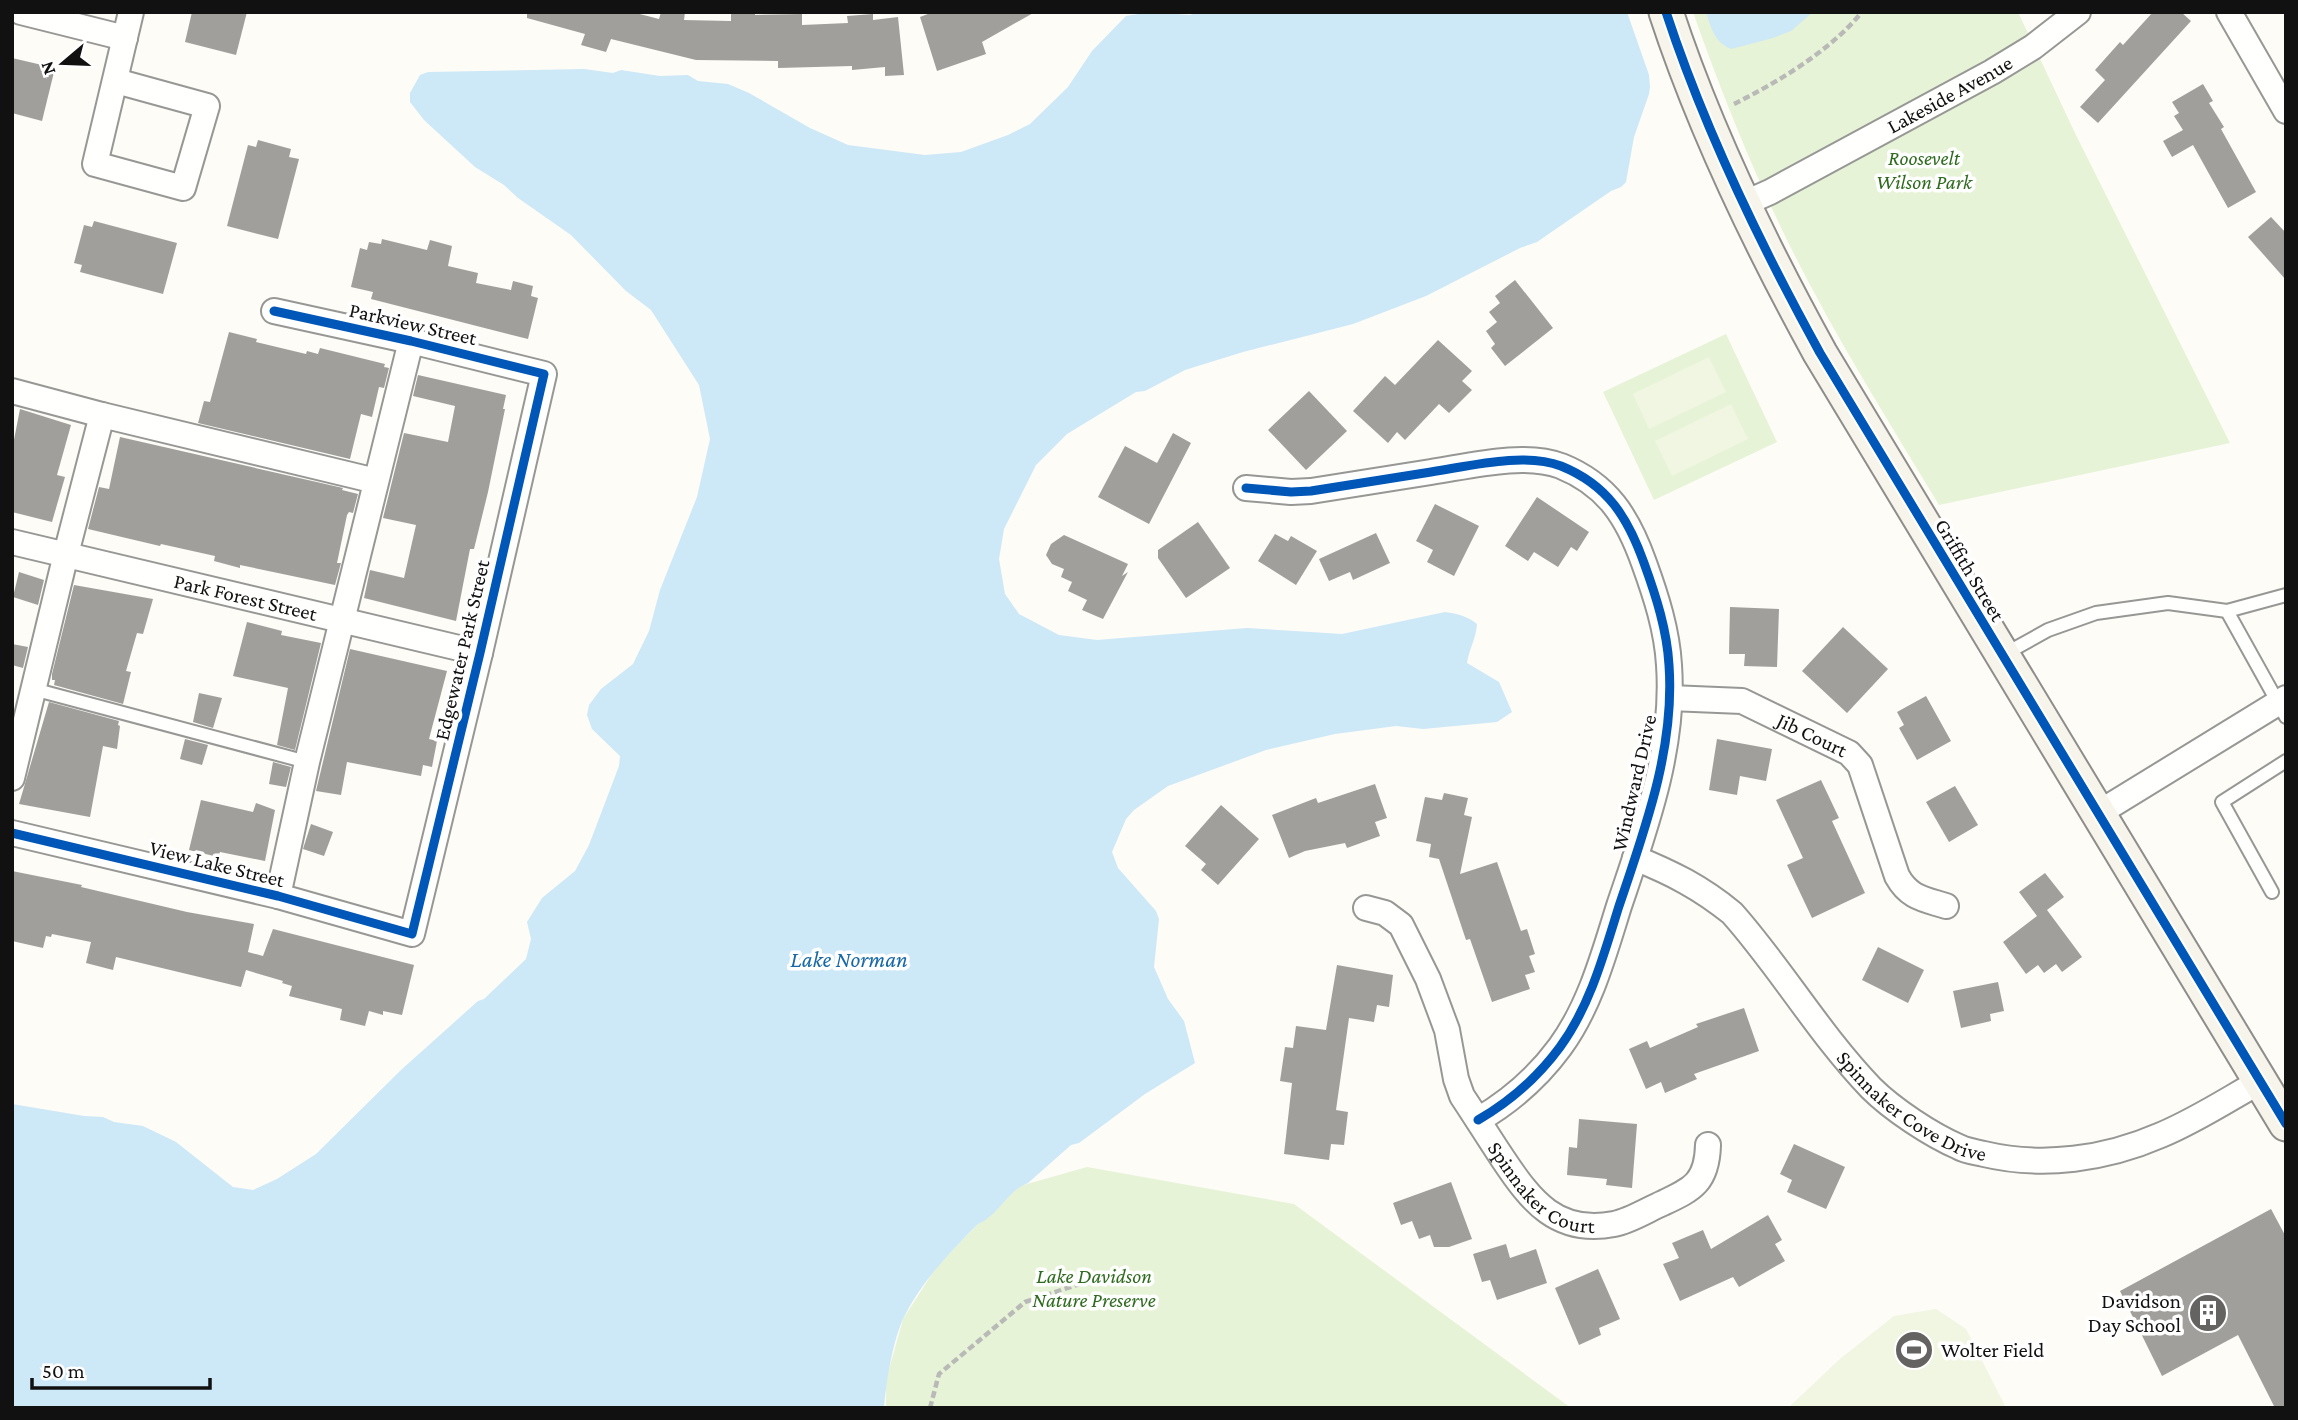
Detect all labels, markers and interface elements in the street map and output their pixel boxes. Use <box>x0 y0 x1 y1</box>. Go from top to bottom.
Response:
north arrow <box>28 28 98 98</box>
street label: Lakeside Avenue <box>1883 50 2017 138</box>
text: N <box>35 59 59 78</box>
park label: Roosevelt Wilson Park <box>1876 146 1973 194</box>
street label: Parkview Street <box>347 298 480 351</box>
street label: Griffith Street <box>1930 515 2010 626</box>
street label: Edgewater Park Street <box>430 556 495 743</box>
street label: Park Forest Street <box>172 569 320 626</box>
street label: Jib Court <box>1771 707 1852 763</box>
street label: Windward Drive <box>1607 712 1661 854</box>
street label: View Lake Street <box>147 836 288 893</box>
water label: Lake Norman <box>790 946 908 972</box>
street label: Spinnaker Cove Drive <box>1832 1046 1989 1166</box>
street label: Spinnaker Court <box>1483 1137 1596 1238</box>
park label: Lake Davidson Nature Preserve <box>1032 1264 1156 1312</box>
place label: Davidson Day School <box>2088 1289 2181 1337</box>
building icon: Davidson Day School <box>2187 1292 2229 1334</box>
sports icon: Wolter Field <box>1893 1329 1935 1371</box>
place label: Wolter Field <box>1941 1338 2044 1362</box>
scale bar <box>32 1346 210 1390</box>
text: 50 m <box>42 1359 85 1383</box>

